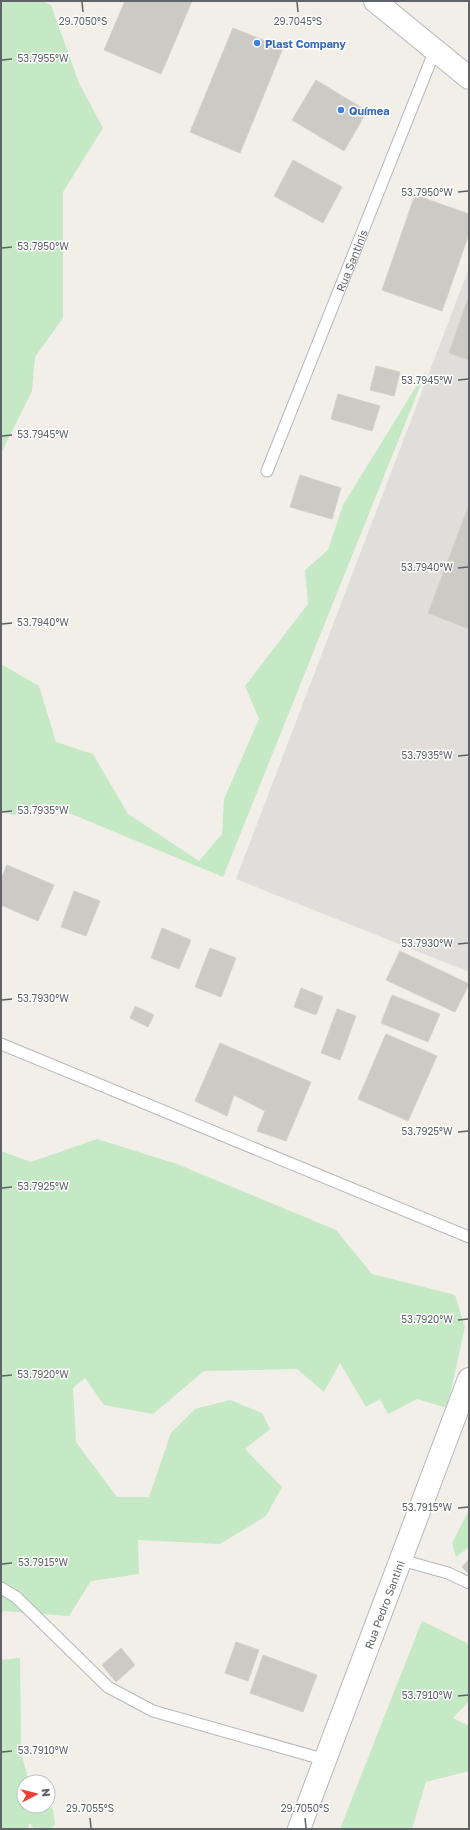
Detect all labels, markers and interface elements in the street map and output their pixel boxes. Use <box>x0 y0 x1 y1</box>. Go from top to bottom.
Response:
text: 29.7050°S <box>59 15 107 27</box>
text: 29.7045°S <box>274 15 322 27</box>
place label: Plast Company <box>265 37 346 50</box>
marker: Plast Company <box>252 38 262 48</box>
text: 53.7955°W <box>17 52 69 64</box>
place label: Químea <box>349 104 390 117</box>
marker: Químea <box>336 105 346 115</box>
text: 53.7950°W <box>401 186 453 198</box>
street label: Rua Santinis <box>333 227 369 293</box>
text: 53.7950°W <box>17 240 69 252</box>
text: 53.7945°W <box>401 374 453 386</box>
text: 53.7945°W <box>17 428 69 440</box>
text: 53.7940°W <box>401 561 453 573</box>
text: 53.7940°W <box>17 616 69 628</box>
text: 53.7935°W <box>401 749 453 761</box>
text: 53.7935°W <box>17 804 69 816</box>
text: 53.7930°W <box>401 937 453 949</box>
text: 53.7930°W <box>17 992 69 1004</box>
text: 53.7925°W <box>401 1125 453 1137</box>
text: 53.7925°W <box>17 1180 69 1192</box>
text: 53.7920°W <box>401 1313 453 1325</box>
text: 53.7920°W <box>17 1368 69 1380</box>
text: 53.7915°W <box>402 1501 452 1513</box>
text: 53.7915°W <box>18 1556 68 1568</box>
street label: Rua Pedro Santini <box>361 1558 406 1651</box>
text: 53.7910°W <box>402 1689 453 1701</box>
text: 53.7910°W <box>18 1744 69 1756</box>
north arrow <box>16 1774 56 1814</box>
text: N <box>39 1788 53 1798</box>
text: 29.7055°S <box>66 1802 114 1814</box>
text: 29.7050°S <box>281 1802 329 1814</box>

